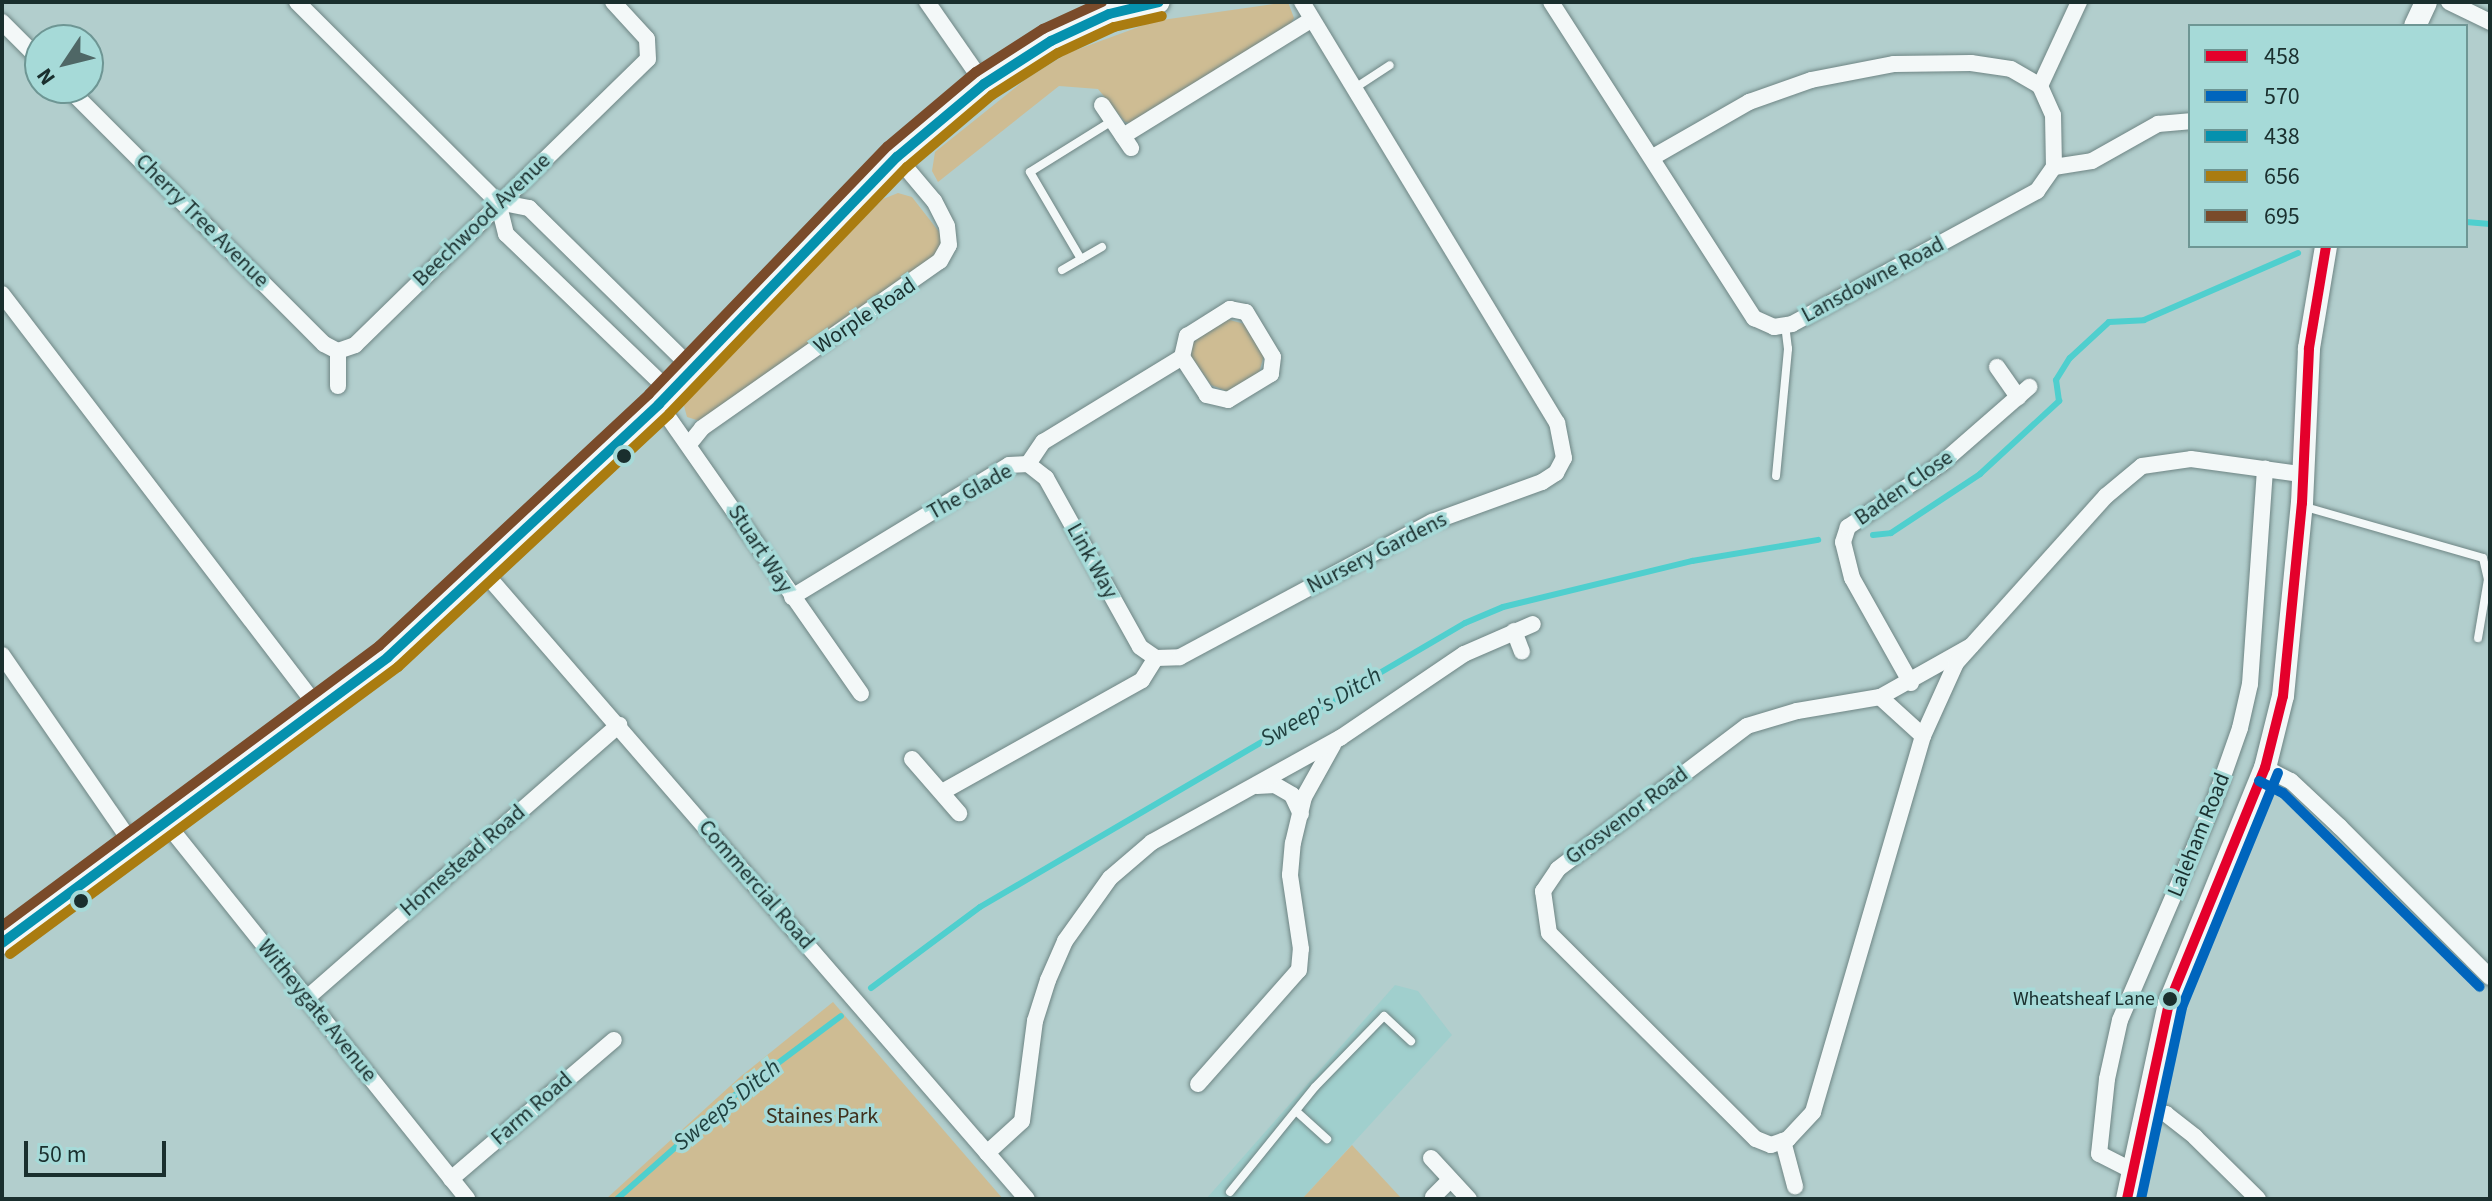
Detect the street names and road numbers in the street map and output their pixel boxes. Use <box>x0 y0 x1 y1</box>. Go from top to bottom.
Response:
street label: Beechwood Avenue <box>408 148 556 292</box>
street label: Cherry Tree Avenue <box>130 149 274 293</box>
street label: Lansdowne Road <box>1797 231 1949 329</box>
street label: Worple Road <box>809 272 921 360</box>
street label: Baden Close <box>1850 445 1958 531</box>
street label: The Glade <box>923 458 1017 526</box>
street label: Stuart Way <box>722 500 798 598</box>
street label: Nursery Gardens <box>1303 506 1451 600</box>
street label: Link Way <box>1061 519 1123 603</box>
street label: Grosvenor Road <box>1561 761 1693 871</box>
street label: Laleham Road <box>2162 769 2236 901</box>
street label: Homestead Road <box>395 800 531 922</box>
street label: Commercial Road <box>693 815 819 955</box>
street label: Witheygate Avenue <box>252 935 382 1087</box>
street label: Farm Road <box>486 1067 578 1151</box>

